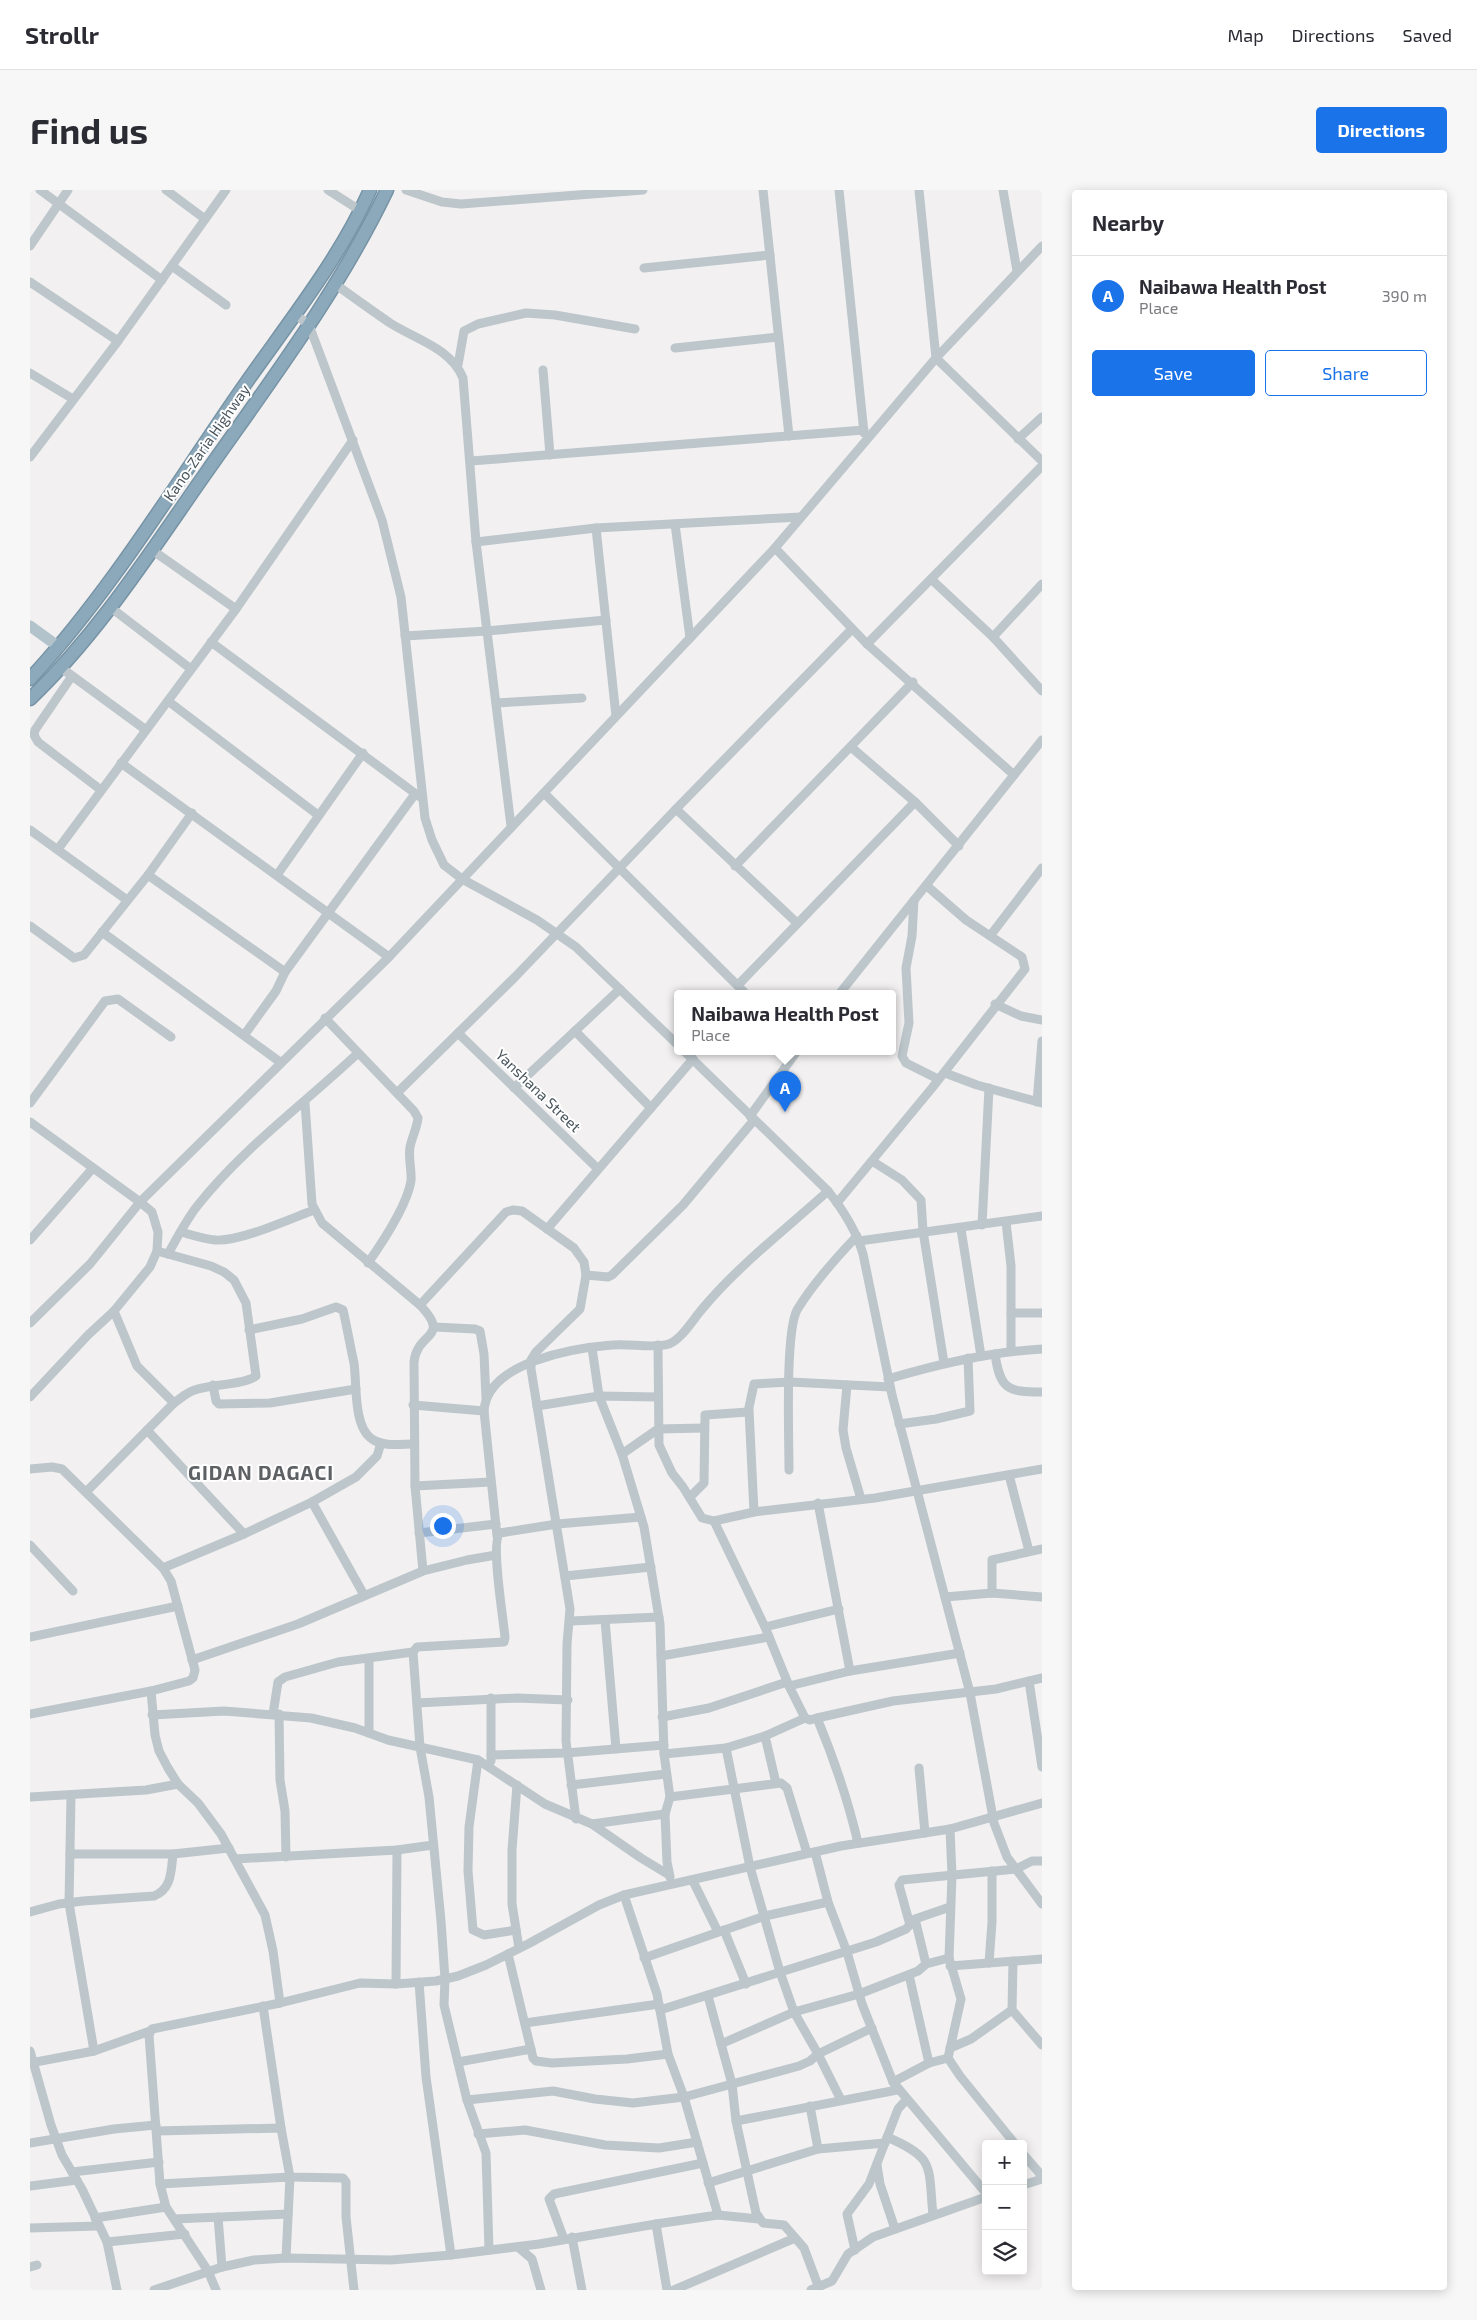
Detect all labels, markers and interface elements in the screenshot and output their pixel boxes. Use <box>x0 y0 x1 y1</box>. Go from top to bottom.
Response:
text: Strollr <box>25 20 99 49</box>
text: Map <box>1227 24 1264 46</box>
text: Directions <box>1292 24 1375 46</box>
text: Saved <box>1403 24 1452 46</box>
button: Directions <box>1316 107 1447 153</box>
text: Find us <box>30 109 148 151</box>
text: Nearby <box>1092 210 1164 235</box>
text: Naibawa Health Post <box>1139 275 1327 298</box>
text: A <box>1103 286 1113 305</box>
text: 390 m <box>1382 286 1427 305</box>
text: Place <box>1139 298 1178 317</box>
button: Save <box>1092 350 1255 396</box>
button: Share <box>1265 350 1427 396</box>
street label: Kano-Zaria Highway <box>159 381 253 504</box>
popup <box>674 990 896 1055</box>
text: Naibawa Health Post <box>691 1002 879 1025</box>
text: Place <box>691 1025 730 1044</box>
street label: Yanshana Street <box>492 1045 585 1136</box>
pin: A <box>769 1071 801 1112</box>
district label: GIDAN DAGACI <box>188 1460 334 1484</box>
your location <box>430 1513 456 1539</box>
map controls <box>982 2140 1027 2275</box>
button: + <box>982 2140 1027 2185</box>
button: − <box>982 2185 1027 2230</box>
button: layers <box>982 2230 1027 2275</box>

